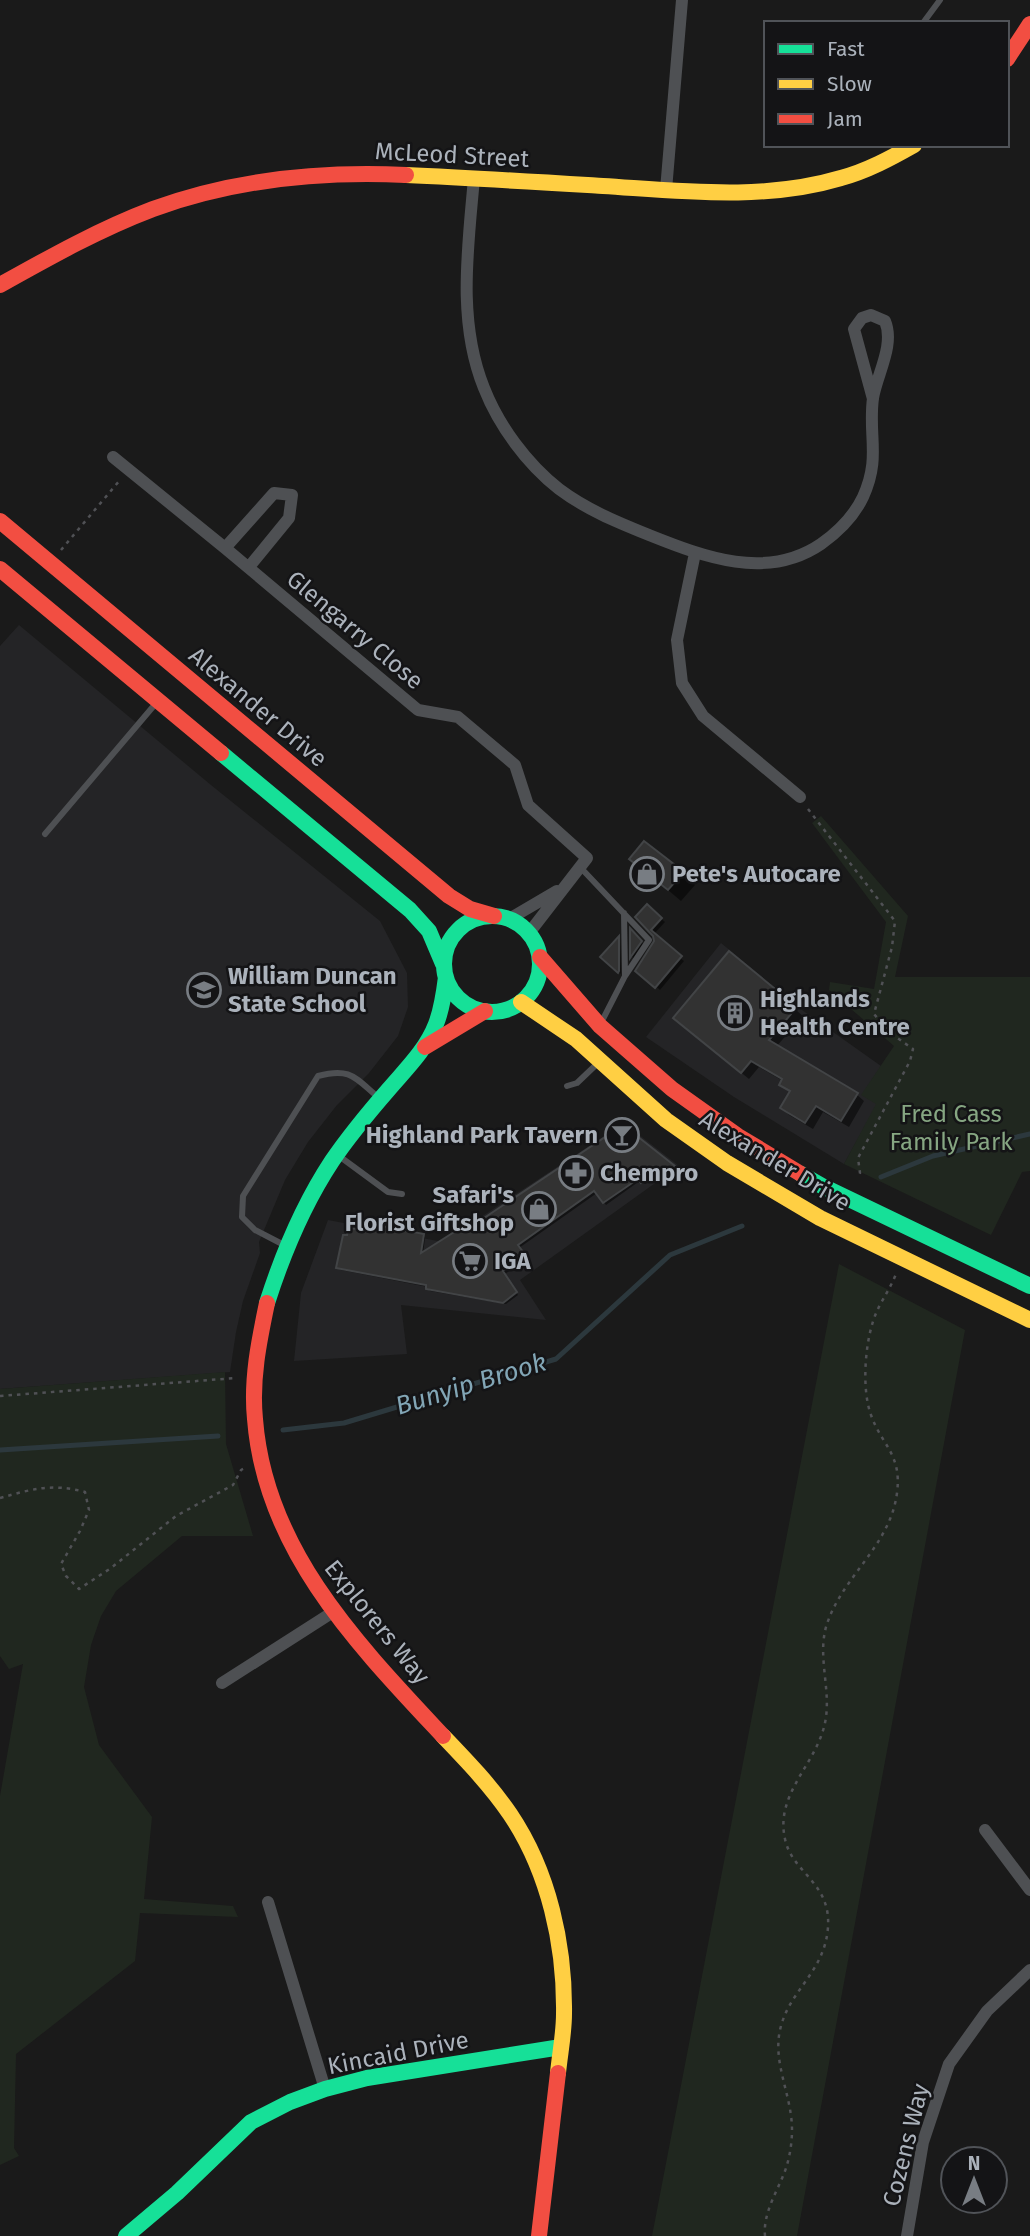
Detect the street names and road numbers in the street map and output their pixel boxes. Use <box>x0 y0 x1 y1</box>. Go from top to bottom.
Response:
street label: McLeod Street <box>374 137 530 173</box>
street label: Glengarry Close <box>281 565 429 695</box>
street label: Alexander Drive <box>183 641 333 773</box>
street label: Alexander Drive <box>694 1105 856 1217</box>
street label: Explorers Way <box>318 1554 436 1690</box>
street label: Kincaid Drive <box>325 2026 471 2080</box>
street label: Cozens Way <box>877 2081 935 2209</box>

